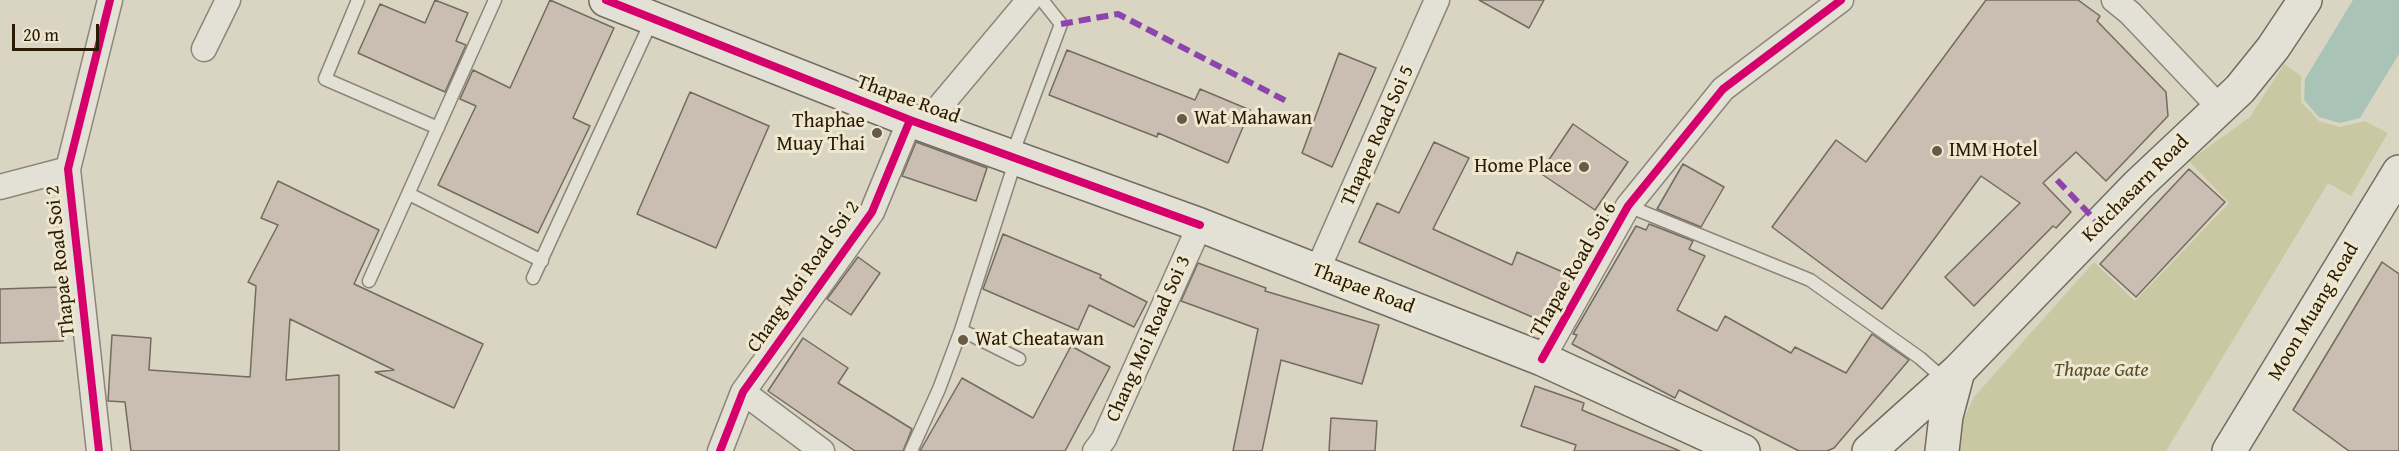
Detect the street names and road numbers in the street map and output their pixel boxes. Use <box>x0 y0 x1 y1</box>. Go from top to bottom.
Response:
street label: Thapae Road Soi 5 <box>1336 62 1420 210</box>
street label: Thapae Road <box>853 70 963 130</box>
street label: Kotchasarn Road <box>2077 130 2195 248</box>
street label: Thapae Road Soi 2 <box>41 184 81 338</box>
street label: Chang Moi Road Soi 2 <box>743 197 865 357</box>
street label: Thapae Road Soi 6 <box>1526 198 1622 342</box>
street label: Moon Muang Road <box>2263 239 2365 385</box>
street label: Chang Moi Road Soi 3 <box>1102 252 1196 426</box>
street label: Thapae Road <box>1308 258 1418 320</box>

